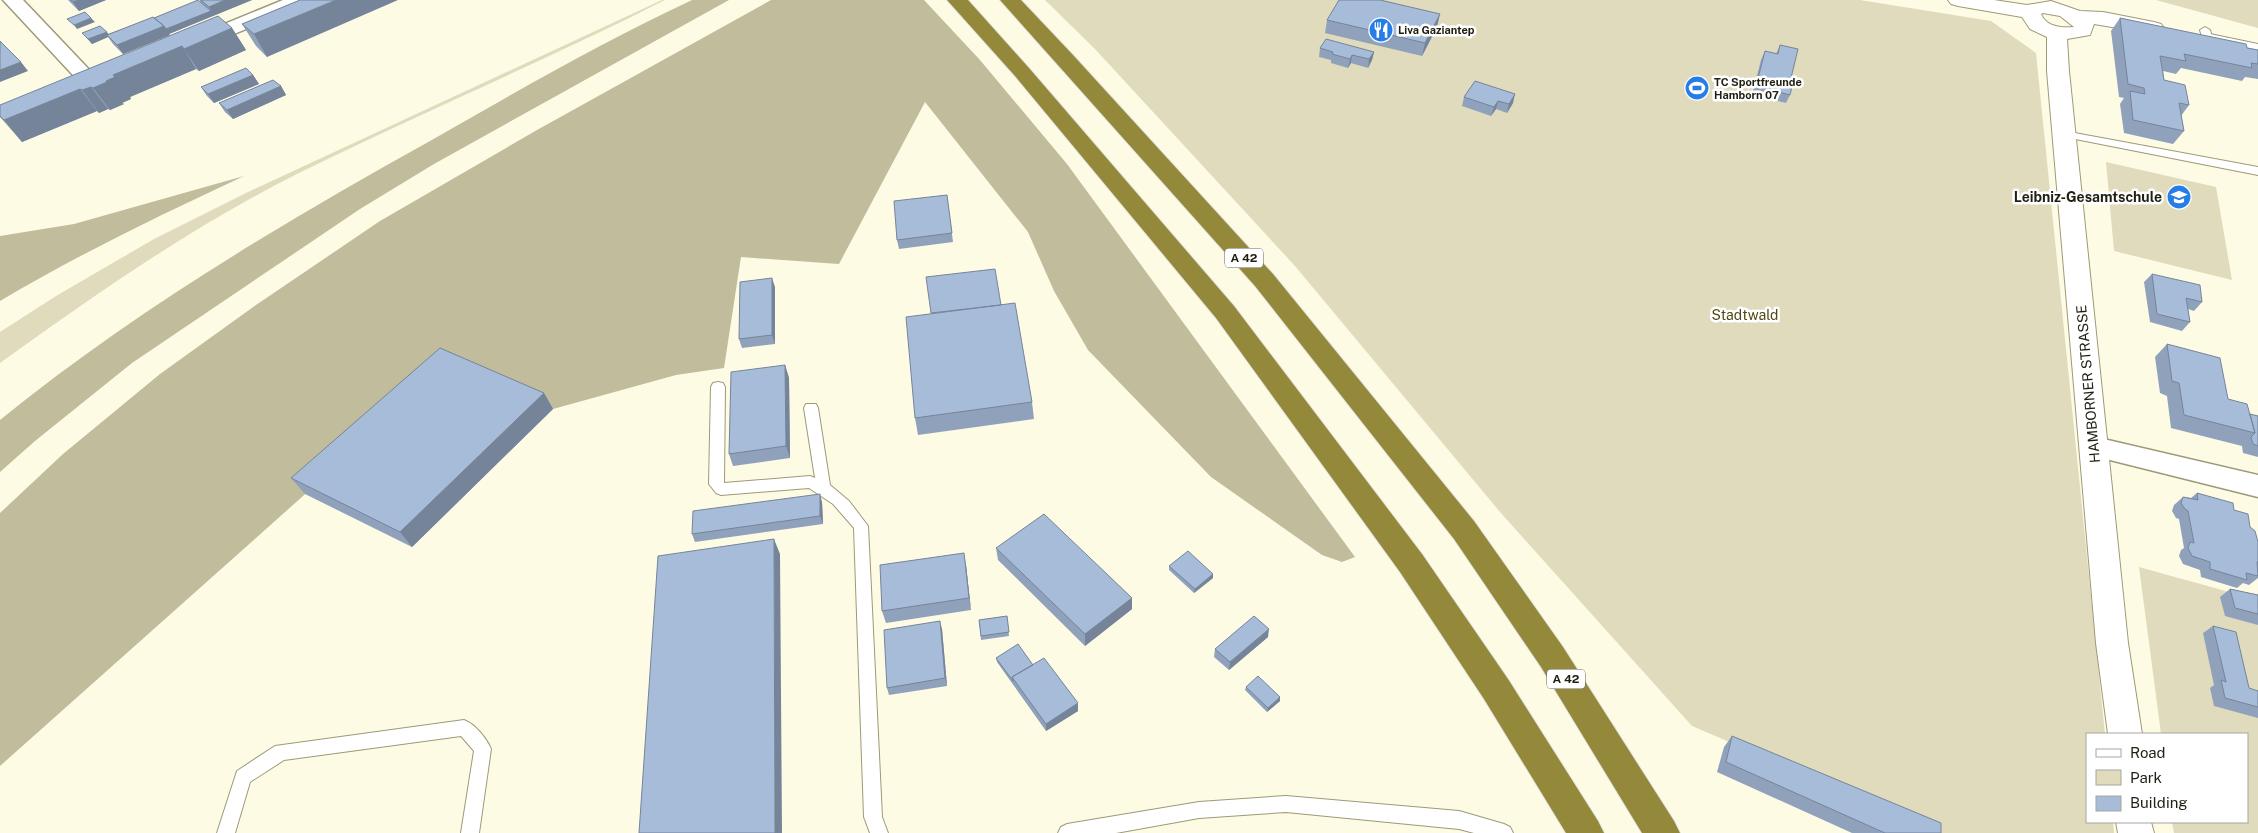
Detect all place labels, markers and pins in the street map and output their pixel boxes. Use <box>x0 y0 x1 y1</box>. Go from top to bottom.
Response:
restaurant icon: Liva Gaziantep <box>1368 17 1394 43</box>
place label: Liva Gaziantep <box>1398 24 1475 36</box>
sports icon: TC Sportfreunde Hamborn 07 <box>1684 75 1710 101</box>
place label: TC Sportfreunde Hamborn 07 <box>1714 76 1802 101</box>
school or university icon: Leibniz-Gesamtschule <box>2166 184 2192 210</box>
place label: Leibniz-Gesamtschule <box>2014 189 2162 205</box>

